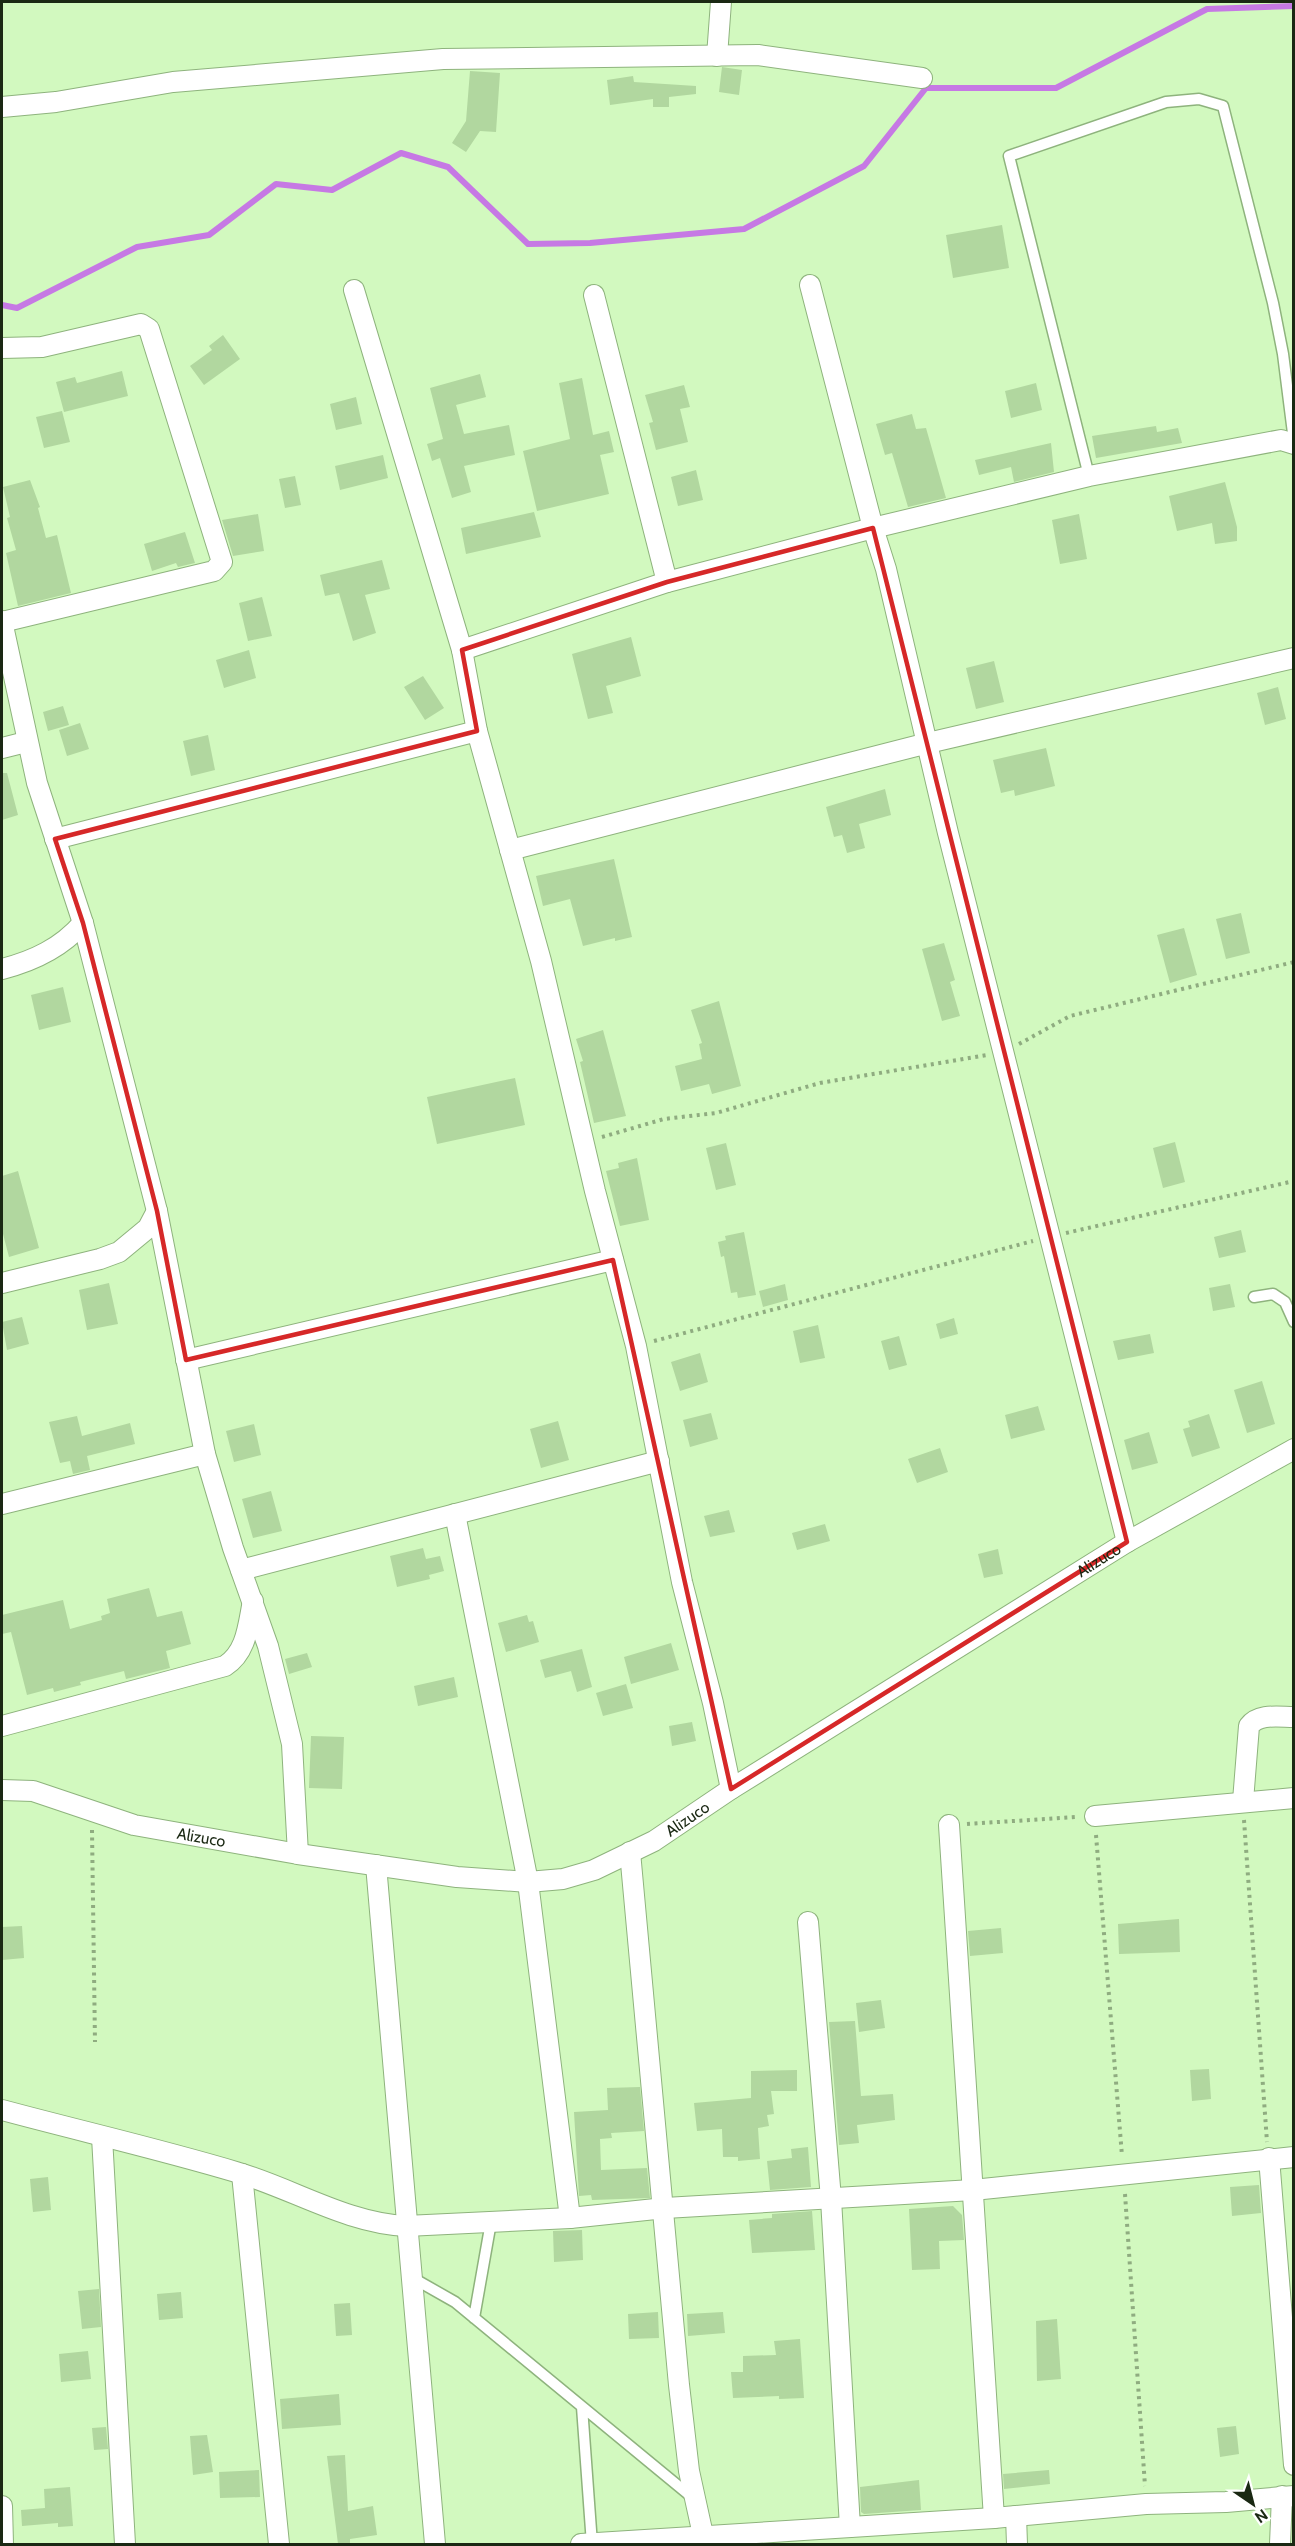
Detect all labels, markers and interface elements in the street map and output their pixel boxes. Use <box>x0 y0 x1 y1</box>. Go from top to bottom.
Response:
street label: Alizuco <box>1073 1539 1125 1581</box>
street label: Alizuco <box>662 1797 713 1841</box>
street label: Alizuco <box>176 1824 227 1851</box>
north arrow <box>1223 2474 1283 2534</box>
text: N <box>1251 2505 1271 2527</box>

